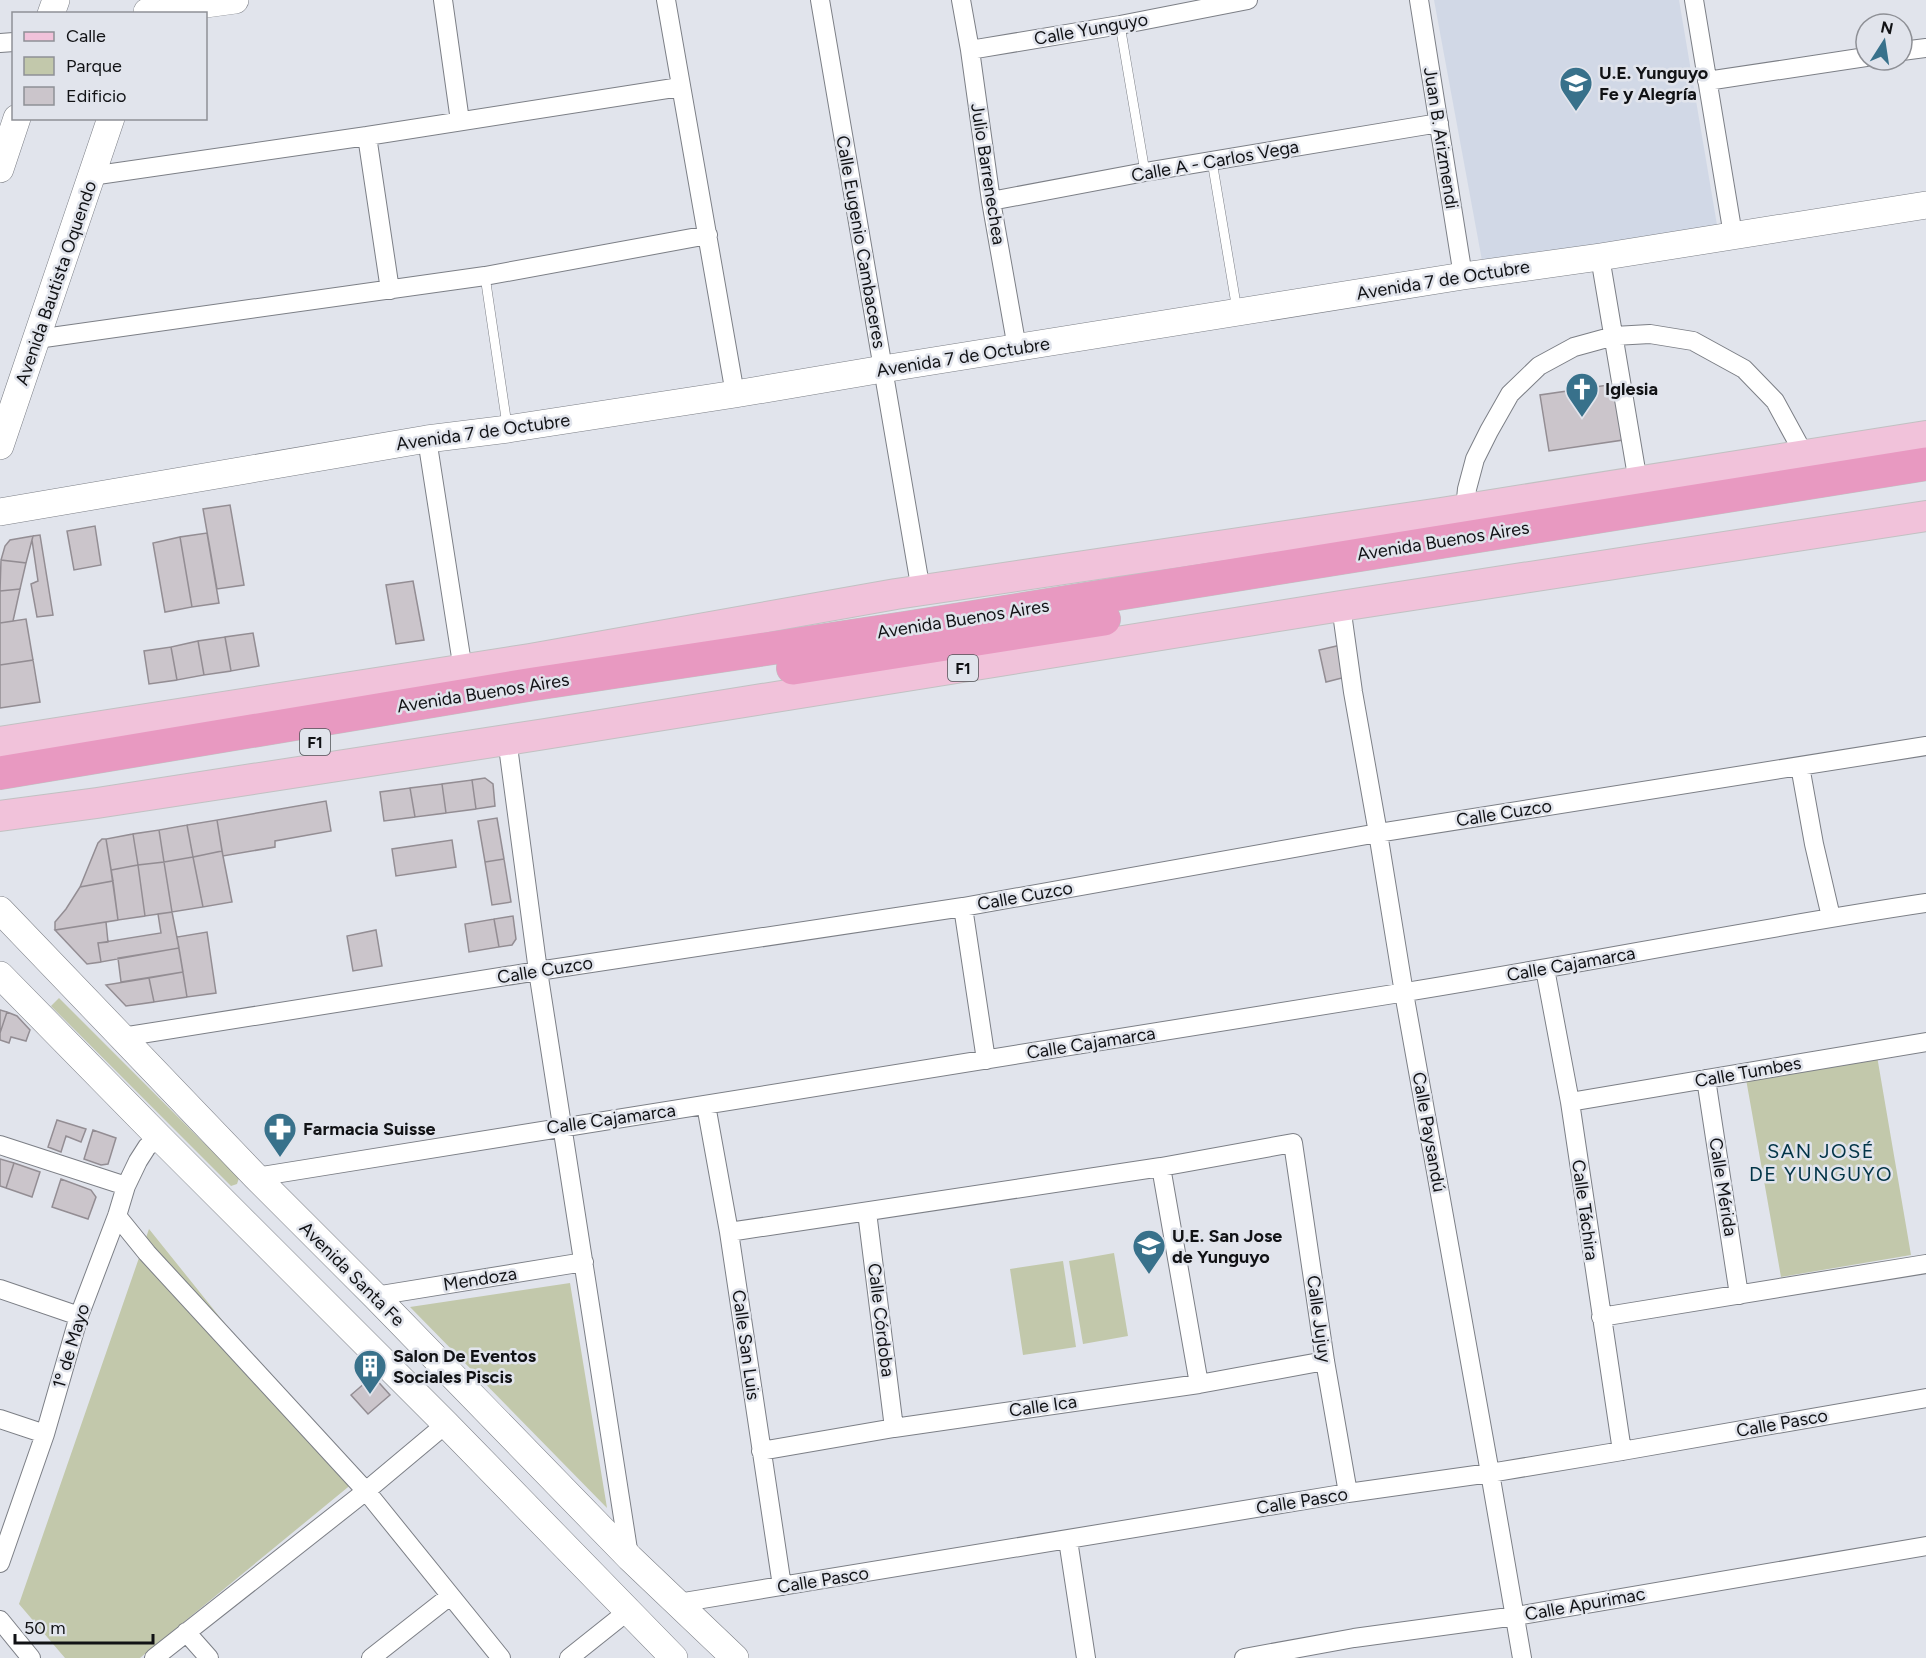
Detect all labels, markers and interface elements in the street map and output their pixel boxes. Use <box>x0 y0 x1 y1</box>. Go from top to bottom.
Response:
street label: Calle Yunguyo <box>1032 8 1150 50</box>
legend <box>12 12 207 120</box>
north arrow <box>1854 12 1914 72</box>
text: N <box>1879 17 1895 38</box>
text: Calle <box>66 25 106 47</box>
text: Parque <box>66 55 122 77</box>
place label: U.E. Yunguyo Fe y Alegría <box>1599 62 1708 105</box>
street label: Juan B. Arizmendi <box>1419 65 1463 211</box>
school or university icon: U.E. Yunguyo Fe y Alegría <box>1558 65 1594 112</box>
text: Edificio <box>66 85 127 107</box>
street label: Julio Barrenechea <box>966 102 1010 246</box>
street label: Calle Eugenio Cambaceres <box>831 134 891 350</box>
street label: Calle A - Carlos Vega <box>1130 135 1300 187</box>
street label: Avenida Bautista Oquendo <box>11 178 101 388</box>
street label: Avenida 7 de Octubre <box>1355 255 1531 305</box>
street label: Avenida 7 de Octubre <box>875 332 1051 382</box>
church icon: Iglesia <box>1564 371 1600 418</box>
place label: Iglesia <box>1605 378 1658 400</box>
street label: Avenida 7 de Octubre <box>395 409 571 455</box>
street label: Avenida Buenos Aires <box>1355 517 1531 565</box>
street label: Avenida Buenos Aires <box>875 595 1051 643</box>
road number: F1 <box>948 655 978 681</box>
street label: Avenida Buenos Aires <box>395 669 571 717</box>
road number: F1 <box>300 729 330 755</box>
street label: Calle Cuzco <box>1455 795 1553 831</box>
street label: Calle Cuzco <box>976 877 1074 915</box>
street label: Calle Cajamarca <box>1505 942 1637 986</box>
street label: Calle Cuzco <box>496 952 594 988</box>
street label: Calle Cajamarca <box>1025 1022 1157 1064</box>
street label: Calle Tumbes <box>1693 1052 1803 1092</box>
street label: Calle Paysandú <box>1408 1070 1450 1194</box>
street label: Calle Cajamarca <box>545 1099 677 1139</box>
pharmacy icon: Farmacia Suisse <box>262 1111 298 1158</box>
place label: Farmacia Suisse <box>303 1118 436 1140</box>
street label: Calle Mérida <box>1704 1136 1742 1238</box>
district label: SAN JOSÉ DE YUNGUYO <box>1749 1139 1893 1186</box>
street label: Calle Táchira <box>1567 1158 1603 1262</box>
street label: Avenida Santa Fe <box>295 1217 409 1331</box>
place label: U.E. San Jose de Yunguyo <box>1172 1225 1282 1268</box>
school or university icon: U.E. San Jose de Yunguyo <box>1131 1228 1167 1275</box>
street label: Mendoza <box>442 1262 518 1296</box>
street label: Calle Córdoba <box>863 1262 899 1378</box>
street label: Calle Jujuy <box>1302 1274 1336 1365</box>
street label: Calle San Luis <box>727 1288 765 1402</box>
street label: 1º de Mayo <box>48 1301 94 1391</box>
place label: Salon De Eventos Sociales Piscis <box>393 1345 537 1388</box>
building icon: Salon De Eventos Sociales Piscis <box>352 1348 388 1395</box>
street label: Calle Ica <box>1008 1390 1078 1422</box>
street label: Calle Pasco <box>1735 1404 1829 1442</box>
street label: Calle Pasco <box>1255 1483 1349 1519</box>
street label: Calle Pasco <box>776 1562 870 1598</box>
street label: Calle Apurimac <box>1523 1583 1647 1625</box>
scale bar <box>15 1607 153 1645</box>
text: 50 m <box>24 1617 66 1639</box>

